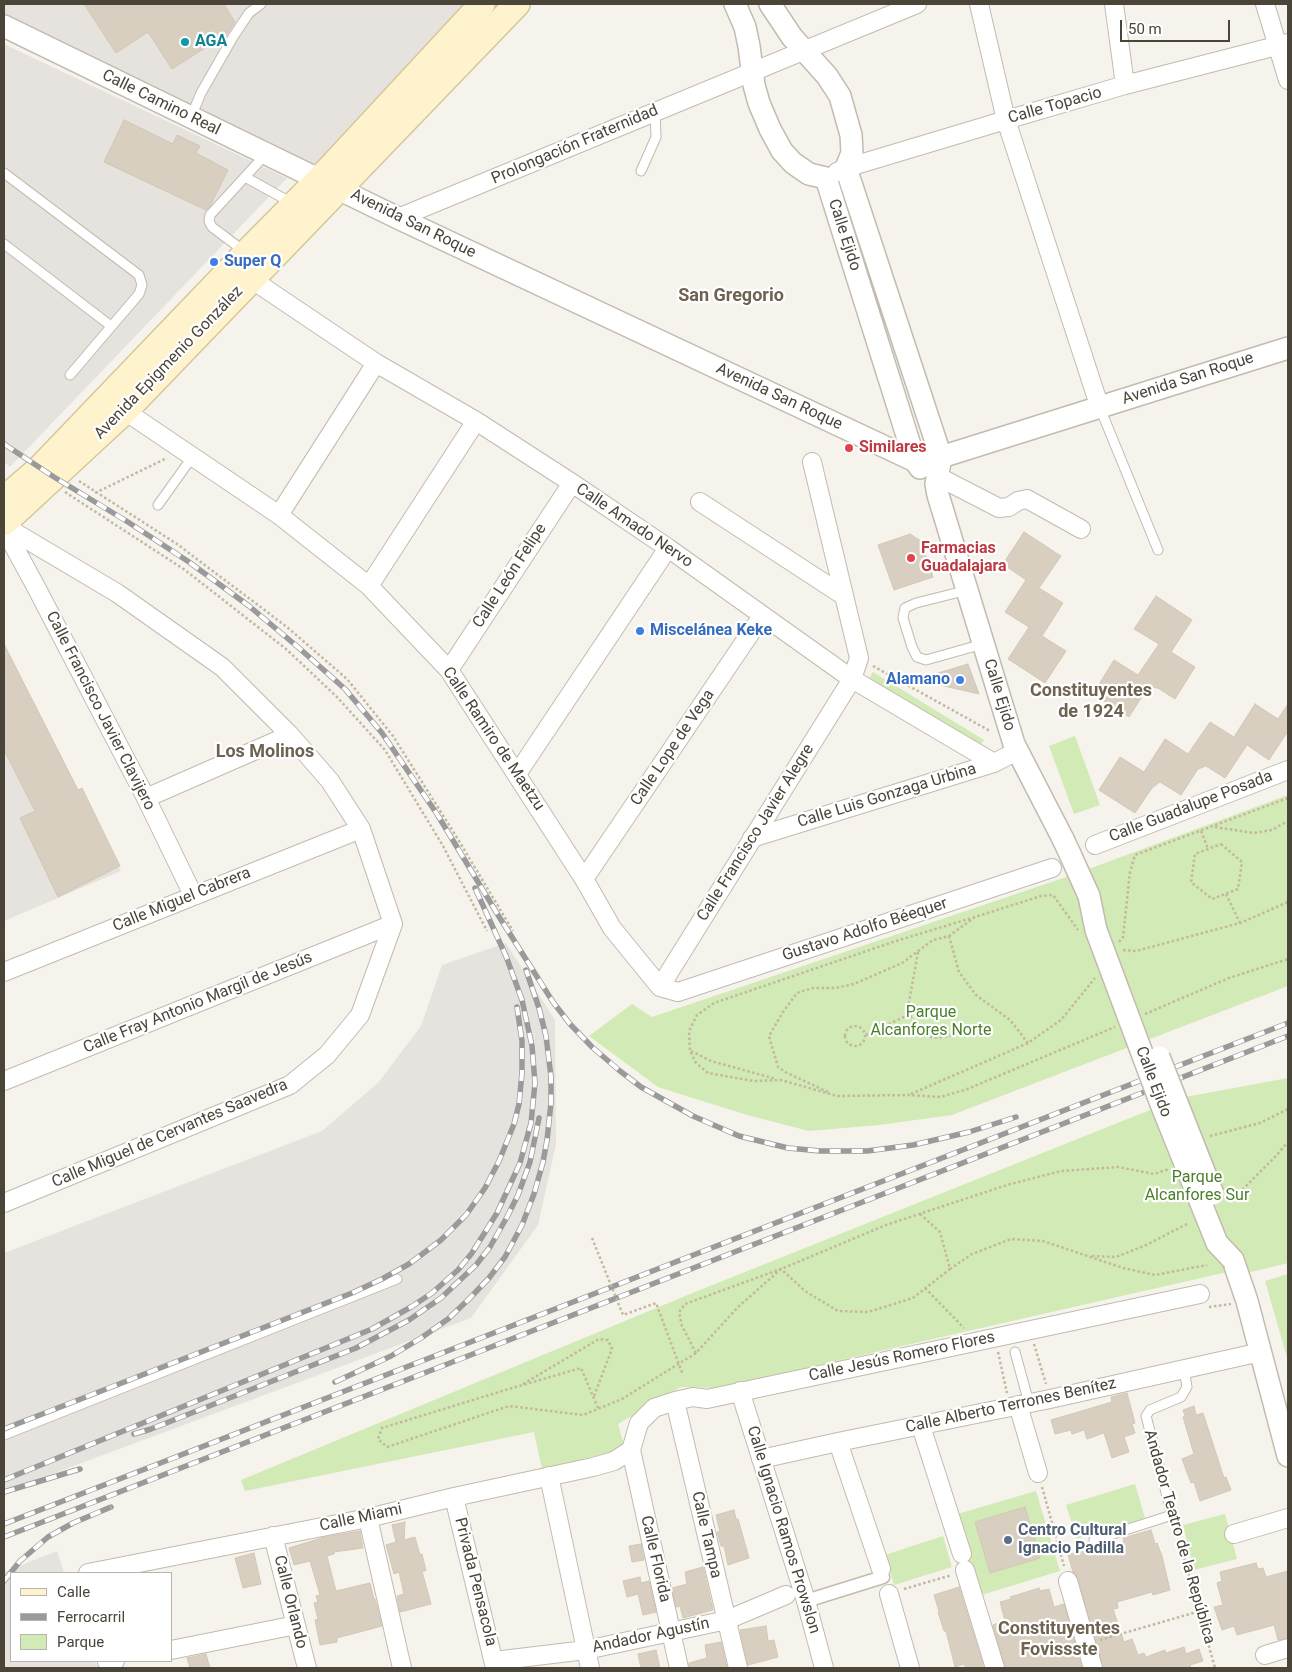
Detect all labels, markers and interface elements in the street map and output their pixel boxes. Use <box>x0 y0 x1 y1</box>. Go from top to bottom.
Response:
scale bar <box>1122 10 1232 42</box>
text: 50 m <box>1128 20 1162 38</box>
place label: AGA <box>195 32 227 52</box>
marker: AGA <box>179 36 191 48</box>
street label: Calle Camino Real <box>99 66 223 140</box>
street label: Calle Topacio <box>1006 83 1104 129</box>
street label: Prolongación Fraternidad <box>489 101 661 189</box>
street label: Avenida San Roque <box>347 185 479 263</box>
street label: Calle Ejido <box>823 197 865 273</box>
place label: Super Q <box>224 252 281 272</box>
marker: Super Q <box>208 256 220 268</box>
street label: Avenida Epigmenio González <box>91 282 247 444</box>
district label: San Gregorio <box>678 285 784 307</box>
street label: Avenida San Roque <box>1120 349 1256 409</box>
street label: Avenida San Roque <box>713 359 845 435</box>
place label: Similares <box>859 438 927 458</box>
marker: Similares <box>843 442 855 454</box>
street label: Calle Amado Nervo <box>572 480 696 572</box>
street label: Calle León Felipe <box>469 520 551 632</box>
place label: Farmacias Guadalajara <box>921 539 1007 577</box>
marker: Farmacias Guadalajara <box>905 552 917 564</box>
street label: Calle Francisco Javier Clavijero <box>41 608 159 814</box>
place label: Miscelánea Keke <box>650 621 772 641</box>
marker: Miscelánea Keke <box>634 625 646 637</box>
street label: Calle Ejido <box>979 657 1019 733</box>
street label: Calle Ramiro de Maetzu <box>438 664 548 814</box>
place label: Alamano <box>886 670 950 690</box>
marker: Alamano <box>954 674 966 686</box>
district label: Constituyentes de 1924 <box>1030 680 1152 722</box>
street label: Calle Lope de Vega <box>627 686 719 810</box>
district label: Los Molinos <box>216 741 314 763</box>
street label: Calle Francisco Javier Alegre <box>694 741 818 925</box>
street label: Calle Luis Gonzaga Urbina <box>795 760 979 832</box>
street label: Calle Guadalupe Posada <box>1107 767 1275 847</box>
street label: Calle Miguel Cabrera <box>110 864 254 936</box>
street label: Gustavo Adolfo Béequer <box>780 894 950 966</box>
street label: Calle Fray Antonio Margil de Jesús <box>81 948 315 1058</box>
park label: Parque Alcanfores Norte <box>871 1003 991 1041</box>
street label: Calle Ejido <box>1131 1044 1175 1120</box>
street label: Calle Miguel de Cervantes Saavedra <box>49 1076 291 1192</box>
park label: Parque Alcanfores Sur <box>1145 1168 1249 1206</box>
street label: Calle Jesús Romero Flores <box>807 1328 997 1386</box>
street label: Calle Alberto Terrones Benítez <box>904 1374 1118 1438</box>
street label: Calle Ignacio Ramos Prowslon <box>742 1424 824 1636</box>
street label: Andador Teatro de la República <box>1139 1428 1219 1646</box>
street label: Calle Tampa <box>687 1490 725 1580</box>
street label: Calle Miami <box>318 1500 404 1536</box>
street label: Calle Florida <box>636 1514 674 1604</box>
street label: Privada Pensacola <box>450 1516 500 1648</box>
place label: Centro Cultural Ignacio Padilla <box>1018 1521 1127 1559</box>
marker: Centro Cultural Ignacio Padilla <box>1002 1534 1014 1546</box>
street label: Calle Orlando <box>269 1553 311 1651</box>
legend <box>10 1572 172 1662</box>
text: Calle <box>57 1583 90 1601</box>
text: Ferrocarril <box>57 1608 125 1626</box>
street label: Andador Agustín <box>591 1614 711 1658</box>
district label: Constituyentes Fovissste <box>998 1618 1120 1660</box>
text: Parque <box>57 1633 104 1651</box>

